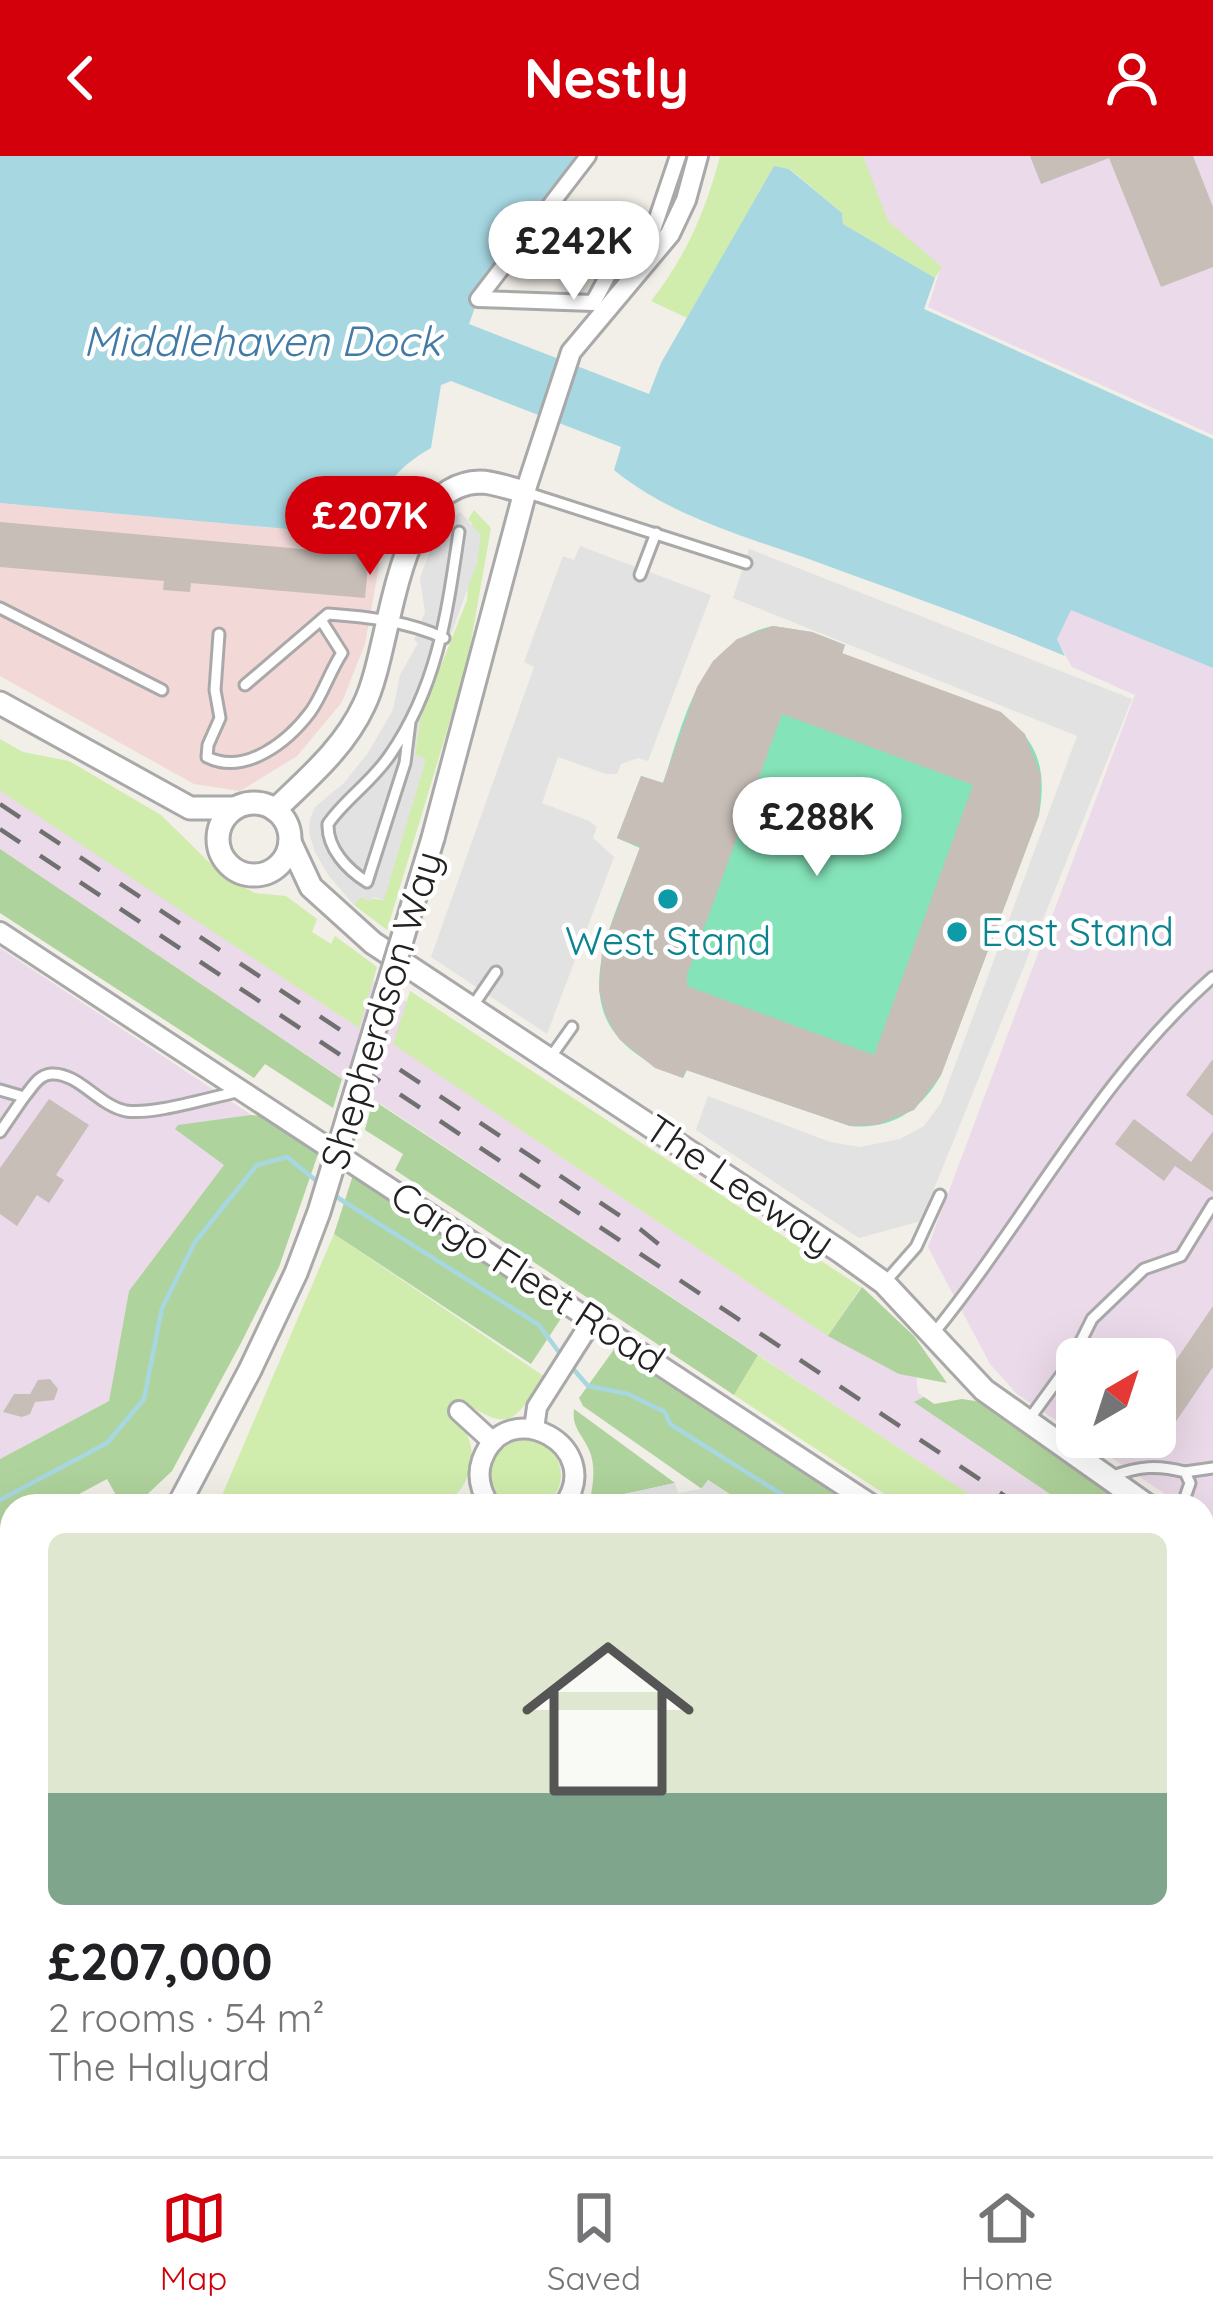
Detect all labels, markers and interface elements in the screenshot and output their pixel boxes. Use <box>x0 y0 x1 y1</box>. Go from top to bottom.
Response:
text: Nestly <box>524 44 689 112</box>
icon: back <box>48 45 114 111</box>
icon: person <box>1099 45 1165 111</box>
pin: £242K <box>490 201 658 303</box>
text: £242K <box>515 215 633 264</box>
water label: Middlehaven Dock <box>83 314 445 367</box>
pin: £207K <box>286 476 454 578</box>
text: £207K <box>312 490 428 539</box>
pin: £288K <box>733 777 901 879</box>
text: £288K <box>760 791 874 840</box>
street label: Shepherdson Way <box>309 845 452 1175</box>
marker: West Stand <box>655 886 681 912</box>
place label: East Stand <box>981 907 1174 956</box>
place label: West Stand <box>565 916 771 965</box>
marker: East Stand <box>944 919 970 945</box>
street label: The Leeway <box>636 1103 845 1266</box>
street label: Cargo Fleet Road <box>382 1170 674 1383</box>
north arrow <box>1056 1338 1176 1458</box>
map controls <box>1056 1338 1176 1458</box>
icon: home <box>500 1611 716 1827</box>
text: £207,000 <box>48 1929 273 1993</box>
text: 2 rooms · 54 m² <box>48 1993 325 2042</box>
text: The Halyard <box>48 2042 270 2091</box>
tab: Map <box>160 2185 227 2298</box>
tab: Saved <box>547 2185 641 2298</box>
tab: Home <box>961 2185 1053 2298</box>

